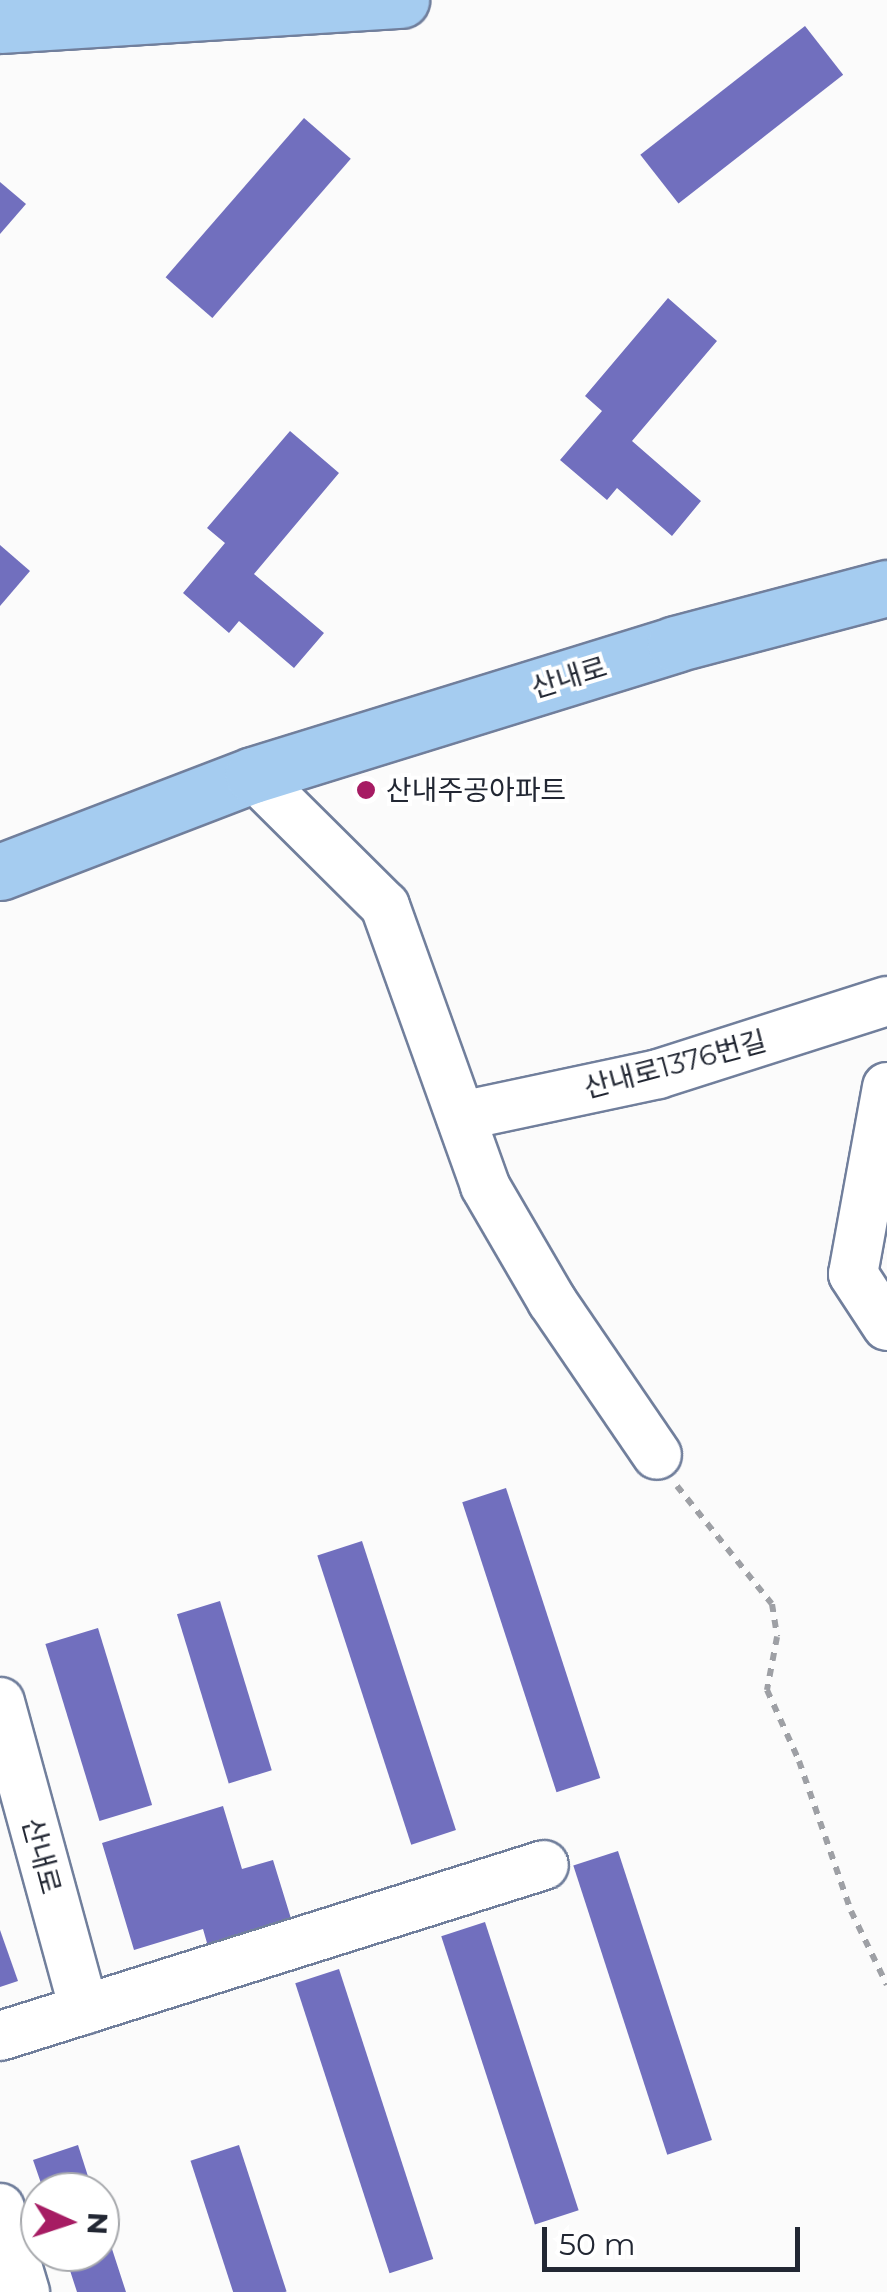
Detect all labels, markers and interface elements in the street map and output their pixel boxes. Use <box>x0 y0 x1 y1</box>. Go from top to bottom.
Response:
street label: 산내로 <box>527 650 611 704</box>
place label: 산내주공아파트 <box>386 773 566 807</box>
marker: 산내주공아파트 <box>355 779 377 801</box>
street label: 산내로1376번길 <box>580 1024 770 1104</box>
street label: 산내로 <box>16 1814 68 1898</box>
north arrow <box>20 2172 120 2272</box>
scale bar <box>547 2207 804 2269</box>
text: N <box>80 2211 116 2236</box>
text: 50 m <box>559 2226 636 2263</box>

